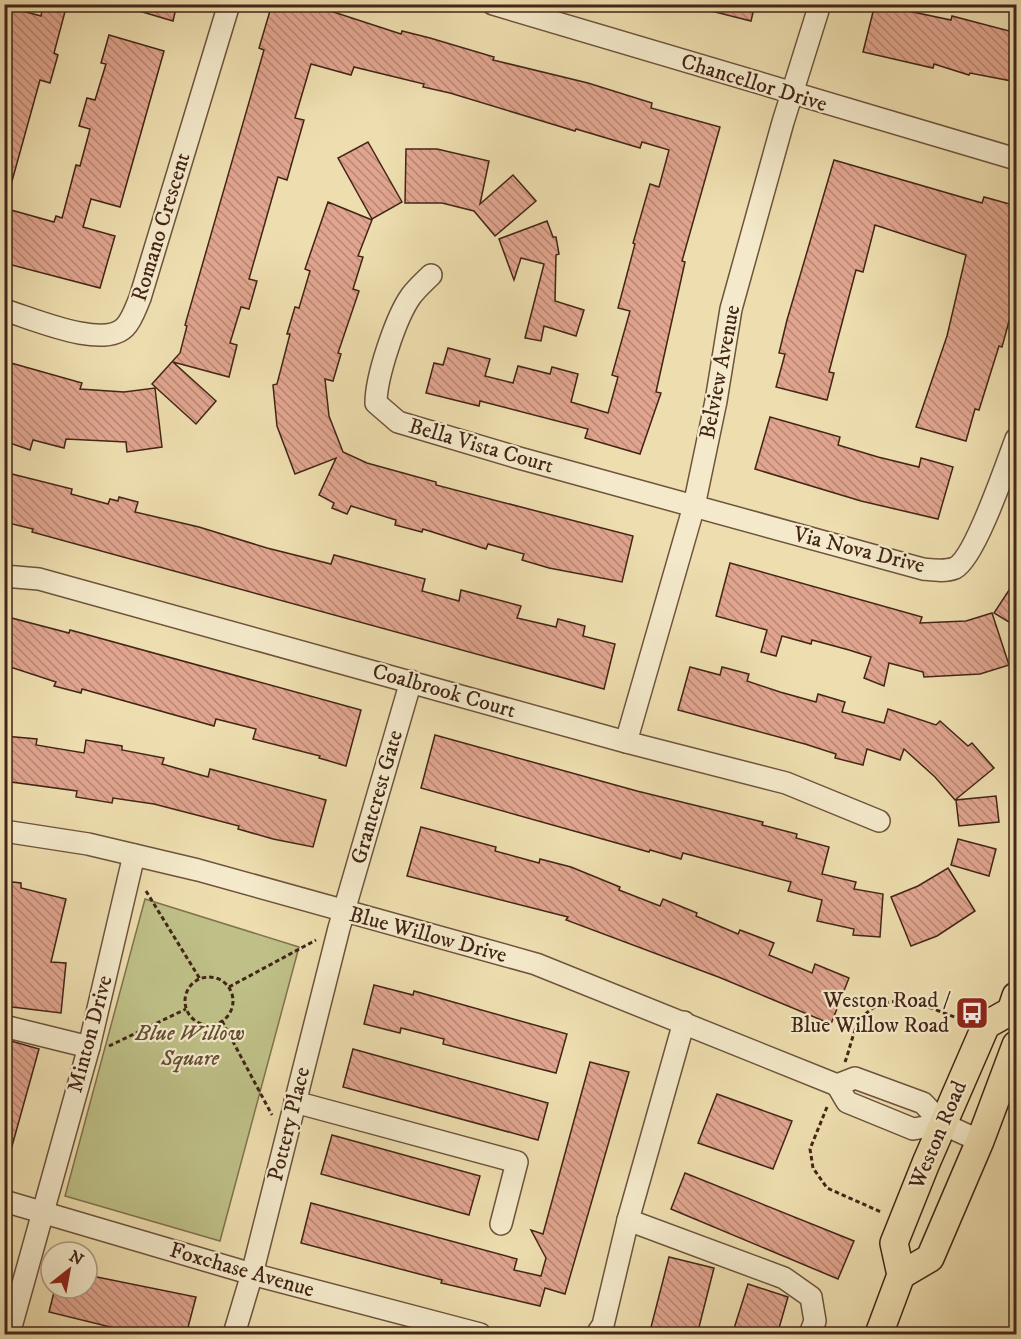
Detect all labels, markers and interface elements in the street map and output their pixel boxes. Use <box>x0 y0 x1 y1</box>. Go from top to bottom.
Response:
street label: Chancellor Drive <box>678 48 830 118</box>
street label: Romano Crescent <box>126 149 196 305</box>
street label: Belview Avenue <box>694 303 746 441</box>
street label: Bella Vista Court <box>405 412 557 480</box>
street label: Via Nova Drive <box>789 520 928 579</box>
street label: Coalbrook Court <box>369 658 519 724</box>
street label: Grantcrest Gate <box>345 727 409 867</box>
street label: Blue Willow Drive <box>346 901 510 969</box>
street label: Minton Drive <box>61 972 119 1096</box>
place label: Weston Road / Blue Willow Road <box>790 987 951 1039</box>
bus stop icon: Weston Road / Blue Willow Road <box>954 995 990 1031</box>
park label: Blue Willow Square <box>134 1020 245 1073</box>
street label: Pottery Place <box>262 1064 316 1184</box>
street label: Weston Road <box>903 1077 973 1194</box>
street label: Foxchase Avenue <box>167 1236 317 1304</box>
north arrow <box>39 1240 99 1300</box>
text: N <box>65 1246 87 1270</box>

